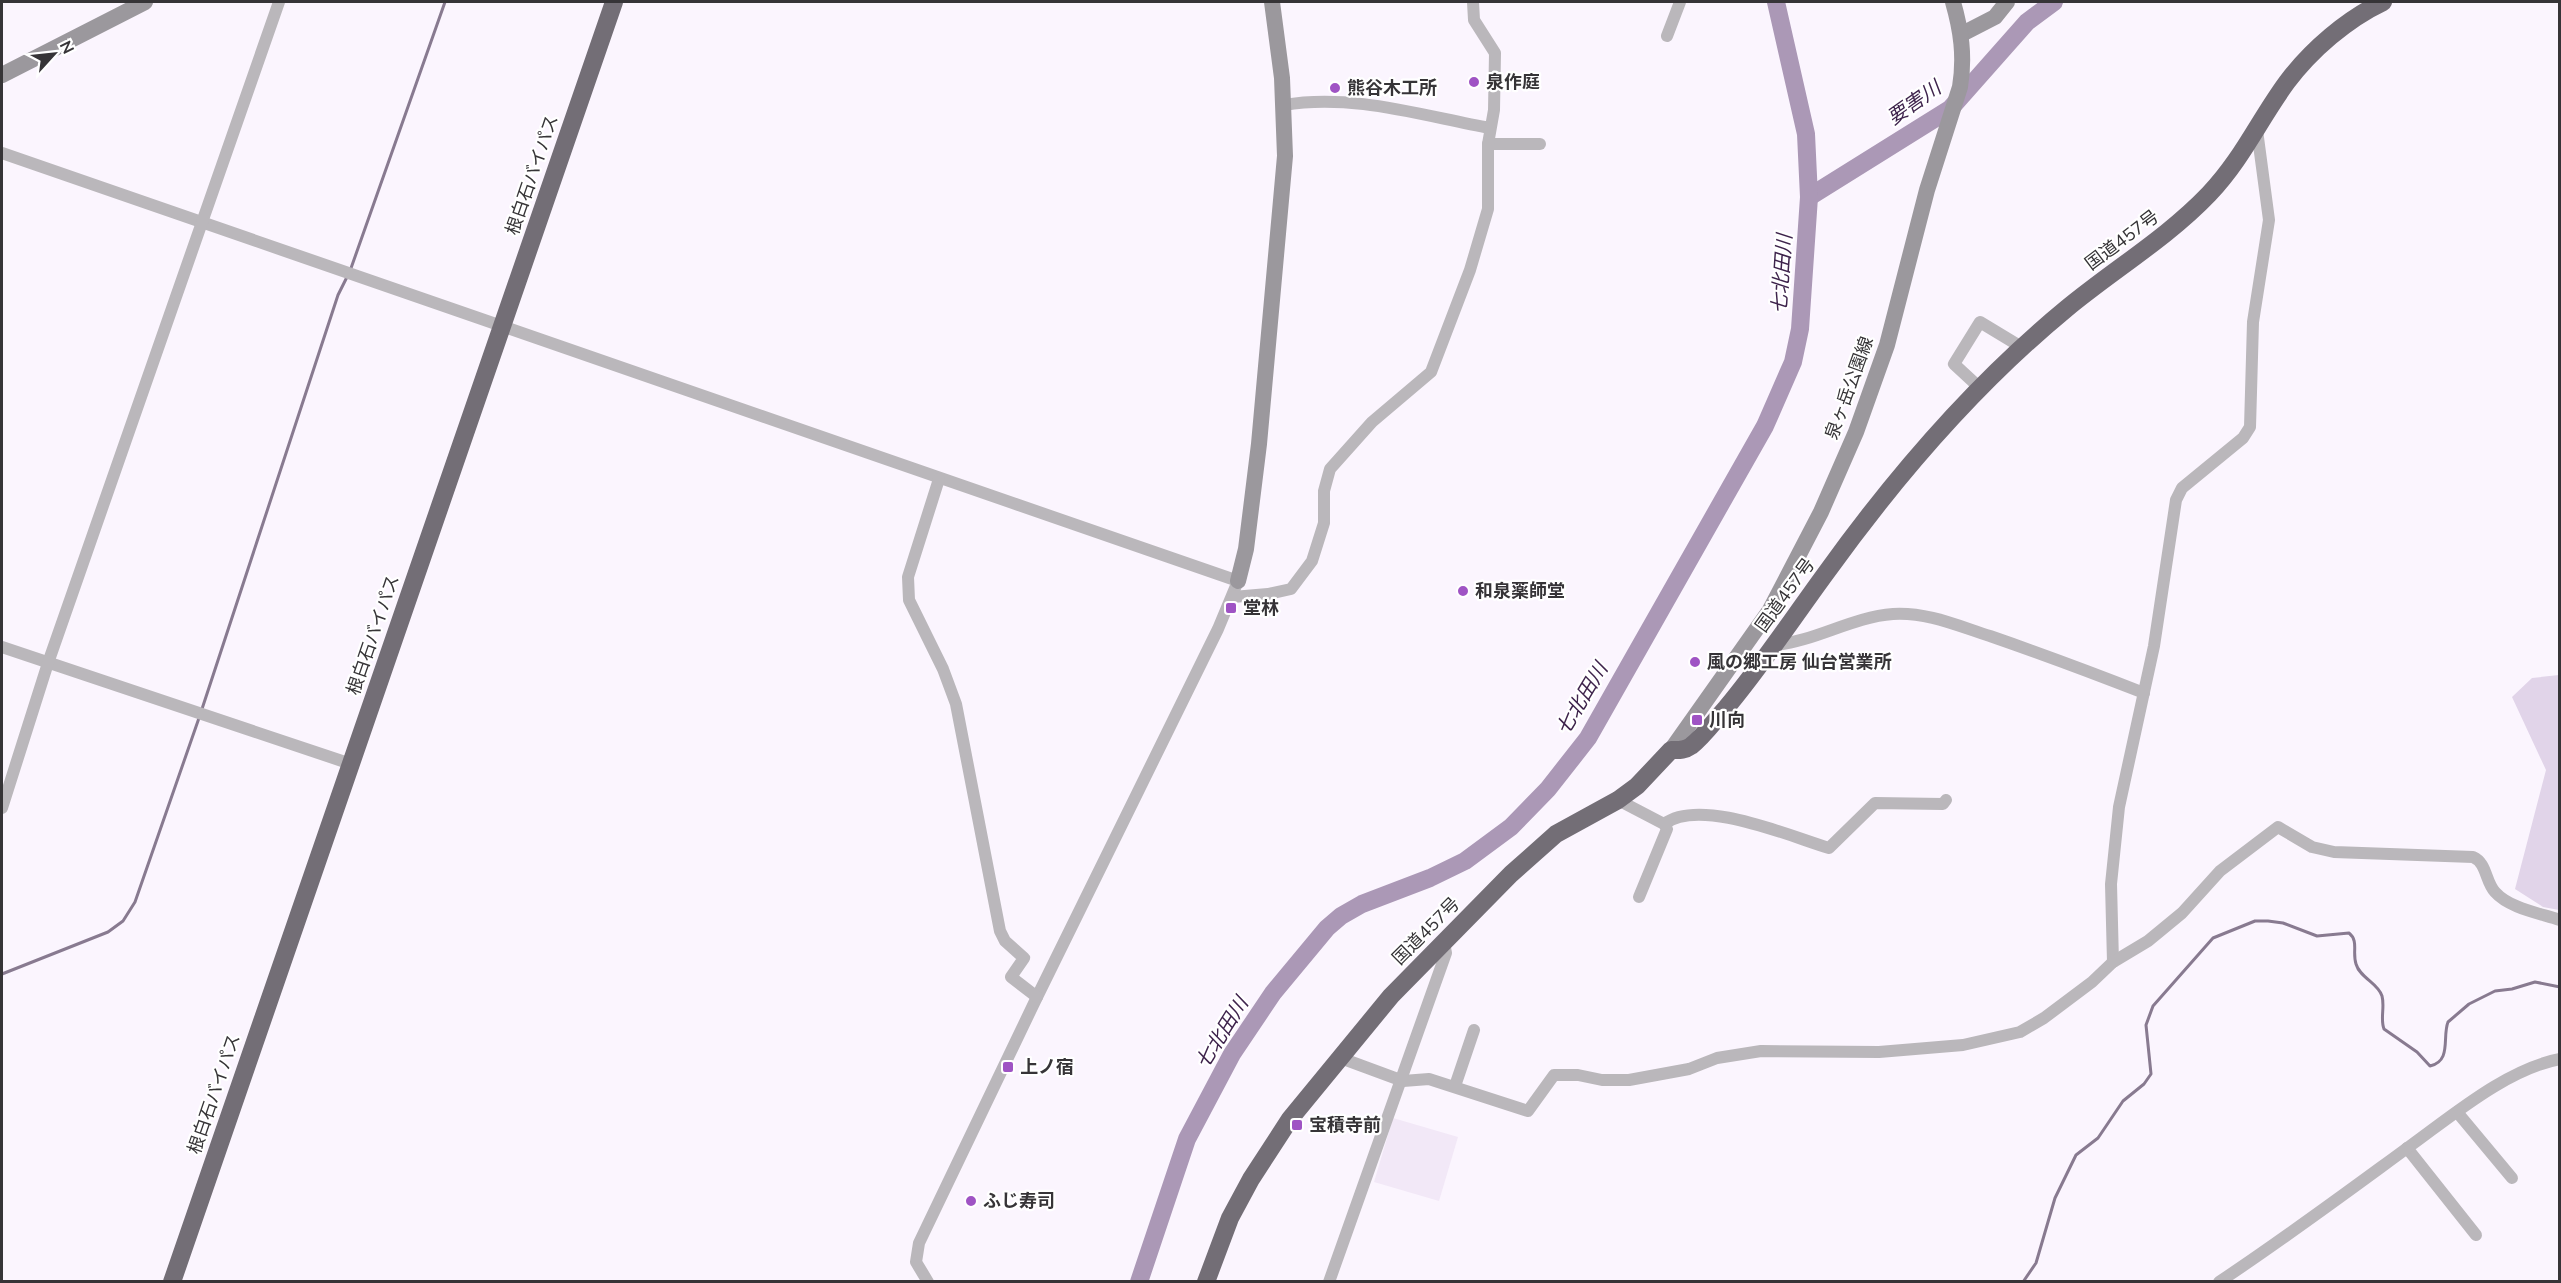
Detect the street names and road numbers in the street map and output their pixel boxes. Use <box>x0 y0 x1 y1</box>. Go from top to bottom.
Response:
street label: 根白石バイパス <box>500 112 564 238</box>
street label: 国道457号 <box>2080 204 2164 276</box>
street label: 泉ヶ岳公園線 <box>1819 333 1879 443</box>
street label: 国道457号 <box>1750 553 1820 637</box>
street label: 根白石バイパス <box>341 572 405 698</box>
street label: 国道457号 <box>1387 892 1465 970</box>
street label: 根白石バイパス <box>182 1031 246 1157</box>

